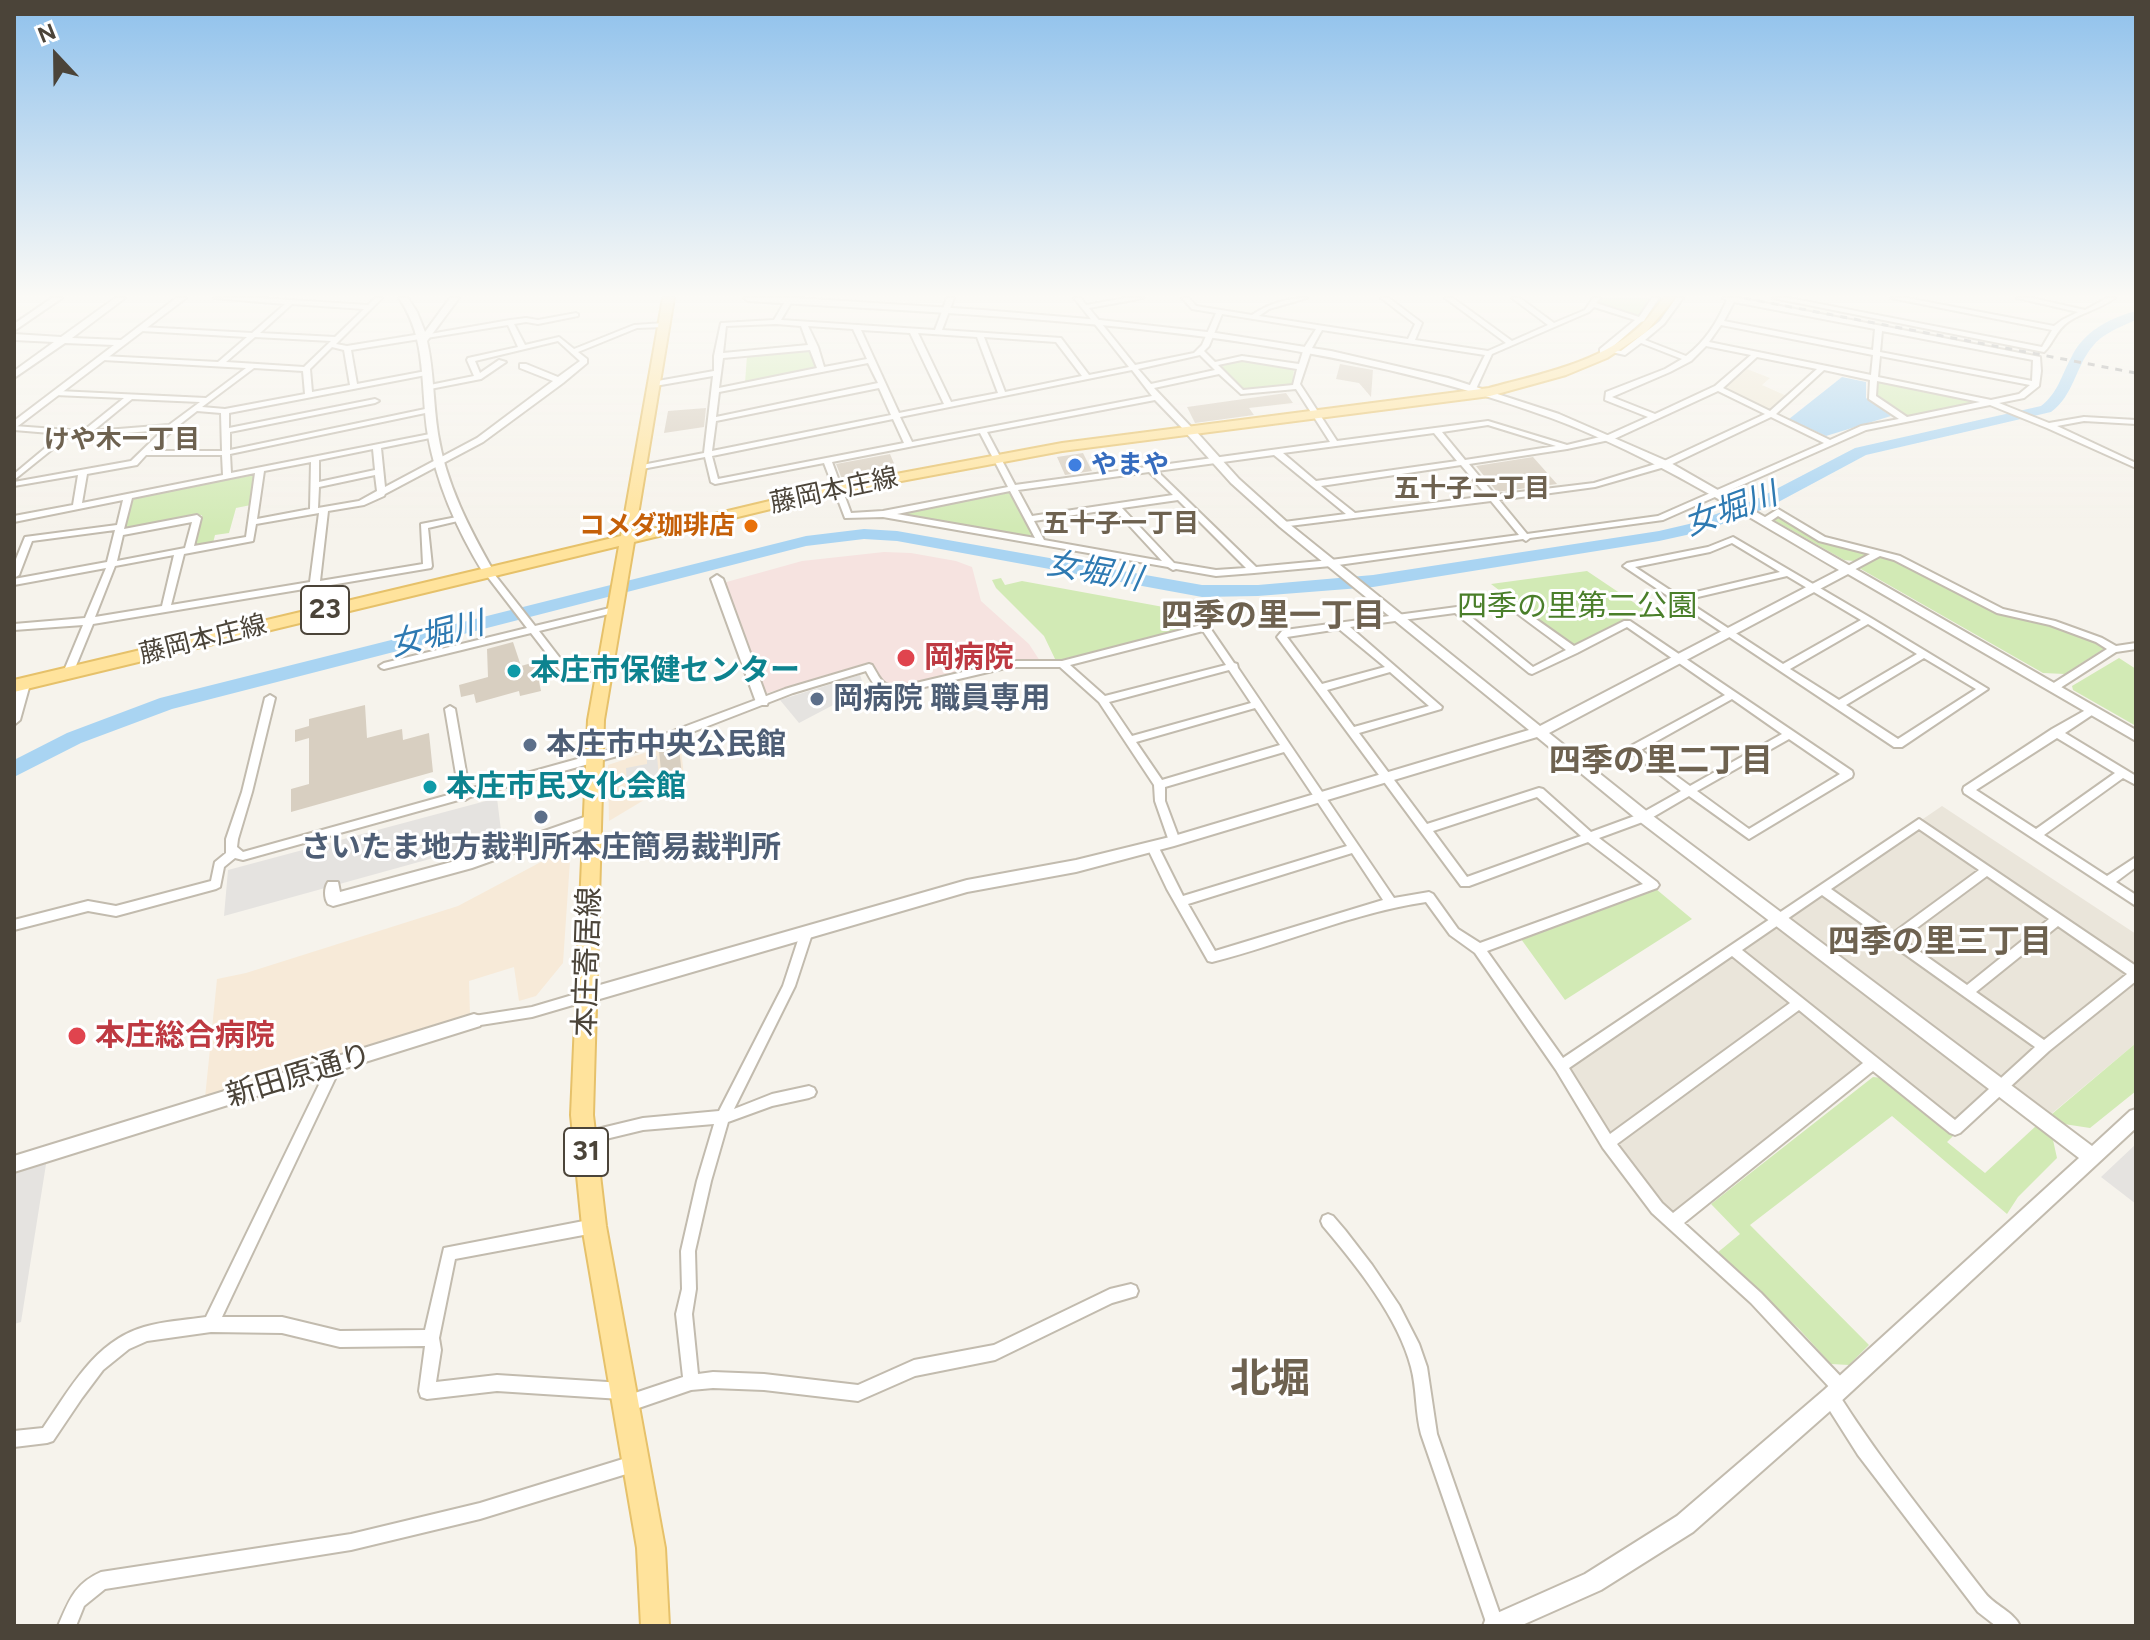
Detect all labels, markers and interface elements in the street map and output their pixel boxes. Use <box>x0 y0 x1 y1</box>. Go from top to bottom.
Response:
north arrow <box>16 16 96 96</box>
text: N <box>34 18 60 49</box>
district label: けや木一丁目 <box>44 424 200 456</box>
place label: やまや <box>1091 449 1169 481</box>
marker: やまや <box>1066 456 1084 474</box>
street label: 藤岡本庄線 <box>767 462 901 520</box>
district label: 五十子二丁目 <box>1394 473 1550 505</box>
water label: 女堀川 <box>1679 476 1783 544</box>
district label: 五十子一丁目 <box>1043 508 1199 540</box>
place label: コメダ珈琲店 <box>579 510 735 542</box>
marker: コメダ珈琲店 <box>742 517 760 535</box>
water label: 女堀川 <box>1043 545 1145 599</box>
road number: 23 <box>301 586 349 634</box>
park label: 四季の里第二公園 <box>1457 589 1697 625</box>
district label: 四季の里一丁目 <box>1161 598 1385 636</box>
water label: 女堀川 <box>386 605 488 665</box>
street label: 藤岡本庄線 <box>136 609 270 671</box>
place label: 岡病院 <box>924 640 1014 676</box>
marker: 岡病院 <box>895 647 917 669</box>
place label: 本庄市保健センター <box>530 653 800 689</box>
marker: 本庄市保健センター <box>505 662 523 680</box>
place label: 岡病院 職員専用 <box>833 681 1050 717</box>
marker: 岡病院 職員専用 <box>808 690 826 708</box>
place label: 本庄市中央公民館 <box>546 727 786 763</box>
marker: 本庄市中央公民館 <box>521 736 539 754</box>
district label: 四季の里二丁目 <box>1549 743 1773 781</box>
place label: 本庄市民文化会館 <box>446 769 686 805</box>
marker: 本庄市民文化会館 <box>421 778 439 796</box>
marker: さいたま地方裁判所本庄簡易裁判所 <box>532 808 550 826</box>
place label: さいたま地方裁判所本庄簡易裁判所 <box>301 830 781 866</box>
street label: 本庄寄居線 <box>567 886 609 1038</box>
district label: 四季の里三丁目 <box>1828 924 2052 962</box>
place label: 本庄総合病院 <box>95 1018 275 1054</box>
marker: 本庄総合病院 <box>66 1025 88 1047</box>
street label: 新田原通り <box>222 1037 376 1115</box>
road number: 31 <box>564 1128 608 1176</box>
district label: 北堀 <box>1230 1356 1310 1404</box>

